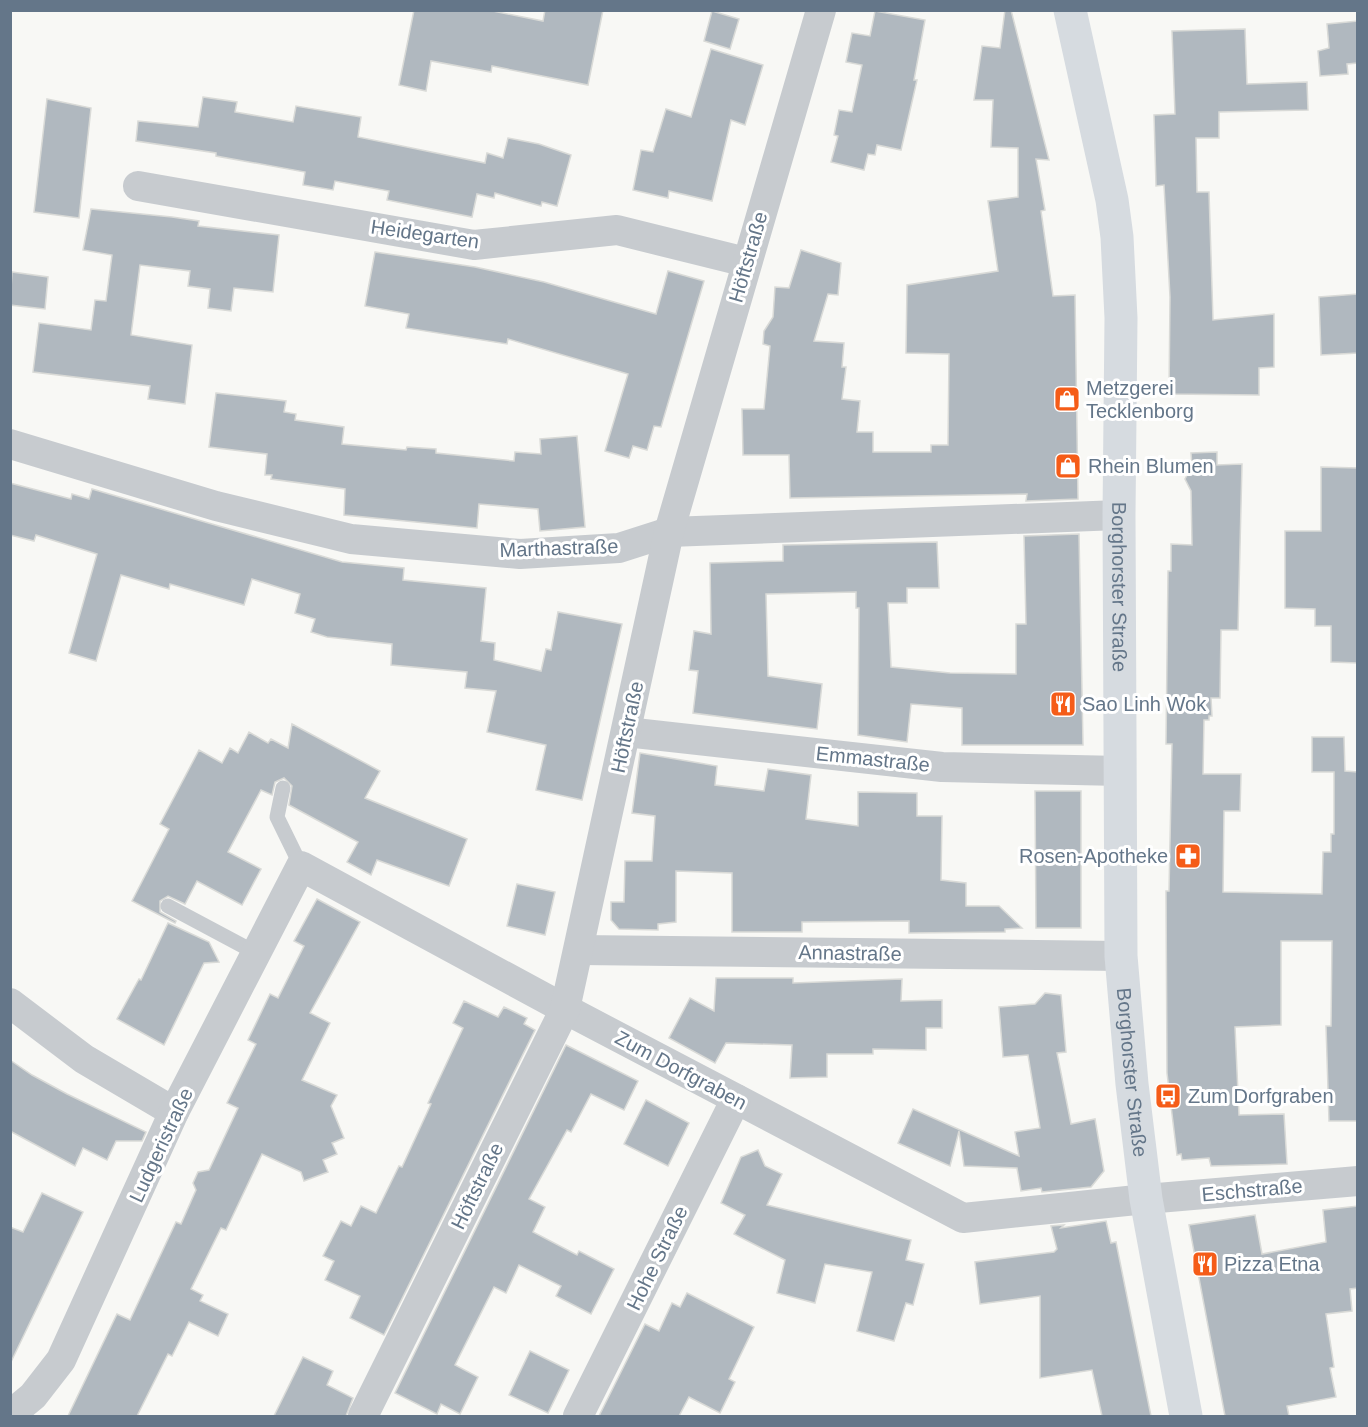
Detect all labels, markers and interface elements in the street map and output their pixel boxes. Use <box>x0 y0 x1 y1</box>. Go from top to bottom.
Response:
street label: Höftstraße <box>725 209 771 305</box>
street label: Heidegarten <box>370 216 480 252</box>
place label: Metzgerei Tecklenborg <box>1086 377 1194 422</box>
shop icon: Metzgerei Tecklenborg <box>1052 384 1082 414</box>
shop icon: Rhein Blumen <box>1053 451 1083 481</box>
place label: Rhein Blumen <box>1088 455 1214 477</box>
street label: Borghorster Straße <box>1108 502 1131 672</box>
street label: Marthastraße <box>499 535 619 561</box>
street label: Höftstraße <box>607 679 647 775</box>
restaurant icon: Sao Linh Wok <box>1048 689 1078 719</box>
place label: Sao Linh Wok <box>1082 693 1207 715</box>
street label: Emmastraße <box>815 742 931 776</box>
pharmacy icon: Rosen-Apotheke <box>1173 841 1203 871</box>
place label: Rosen-Apotheke <box>1019 845 1168 867</box>
street label: Annastraße <box>798 941 902 965</box>
street label: Borghorster Straße <box>1113 987 1152 1158</box>
street label: Zum Dorfgraben <box>612 1026 750 1114</box>
bus stop icon: Zum Dorfgraben <box>1153 1081 1183 1111</box>
street label: Ludgeristraße <box>125 1084 197 1206</box>
place label: Zum Dorfgraben <box>1188 1085 1334 1107</box>
street label: Höftstraße <box>447 1139 507 1233</box>
street label: Eschstraße <box>1201 1175 1303 1205</box>
street label: Hohe Straße <box>622 1202 692 1314</box>
restaurant icon: Pizza Etna <box>1190 1249 1220 1279</box>
place label: Pizza Etna <box>1224 1253 1320 1275</box>

